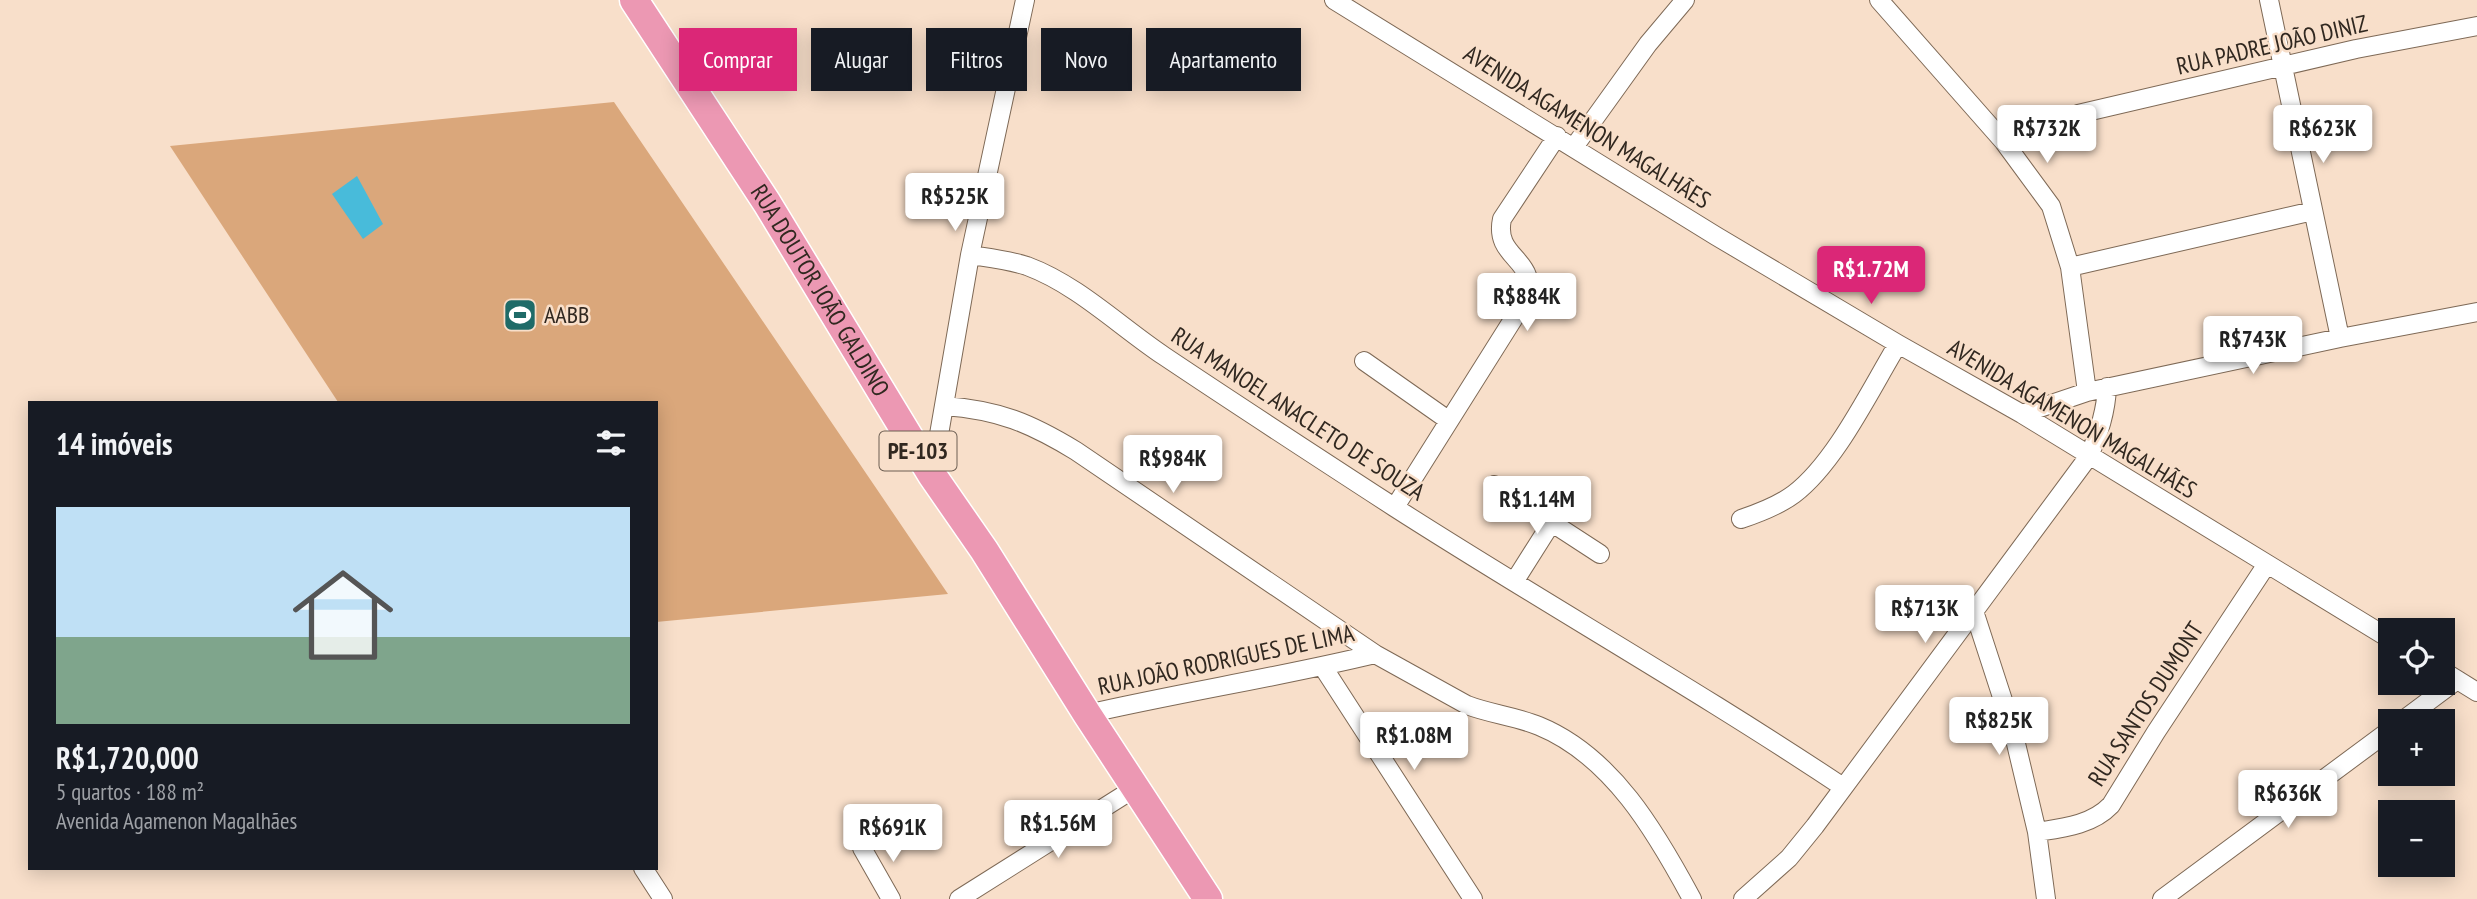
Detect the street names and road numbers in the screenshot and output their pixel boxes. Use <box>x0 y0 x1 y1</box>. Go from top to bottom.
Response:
street label: RUA PADRE JOÃO DINIZ <box>2173 7 2370 82</box>
street label: AVENIDA AGAMENON MAGALHÃES <box>1458 38 1716 215</box>
street label: RUA DOUTOR JOÃO GALDINO <box>744 178 897 402</box>
street label: RUA MANOEL ANACLETO DE SOUZA <box>1166 320 1431 508</box>
street label: AVENIDA AGAMENON MAGALHÃES <box>1942 332 2202 505</box>
road number: PE-103 <box>880 432 956 471</box>
street label: RUA SANTOS DUMONT <box>2081 615 2210 792</box>
street label: RUA JOÃO RODRIGUES DE LIMA <box>1095 617 1357 702</box>

